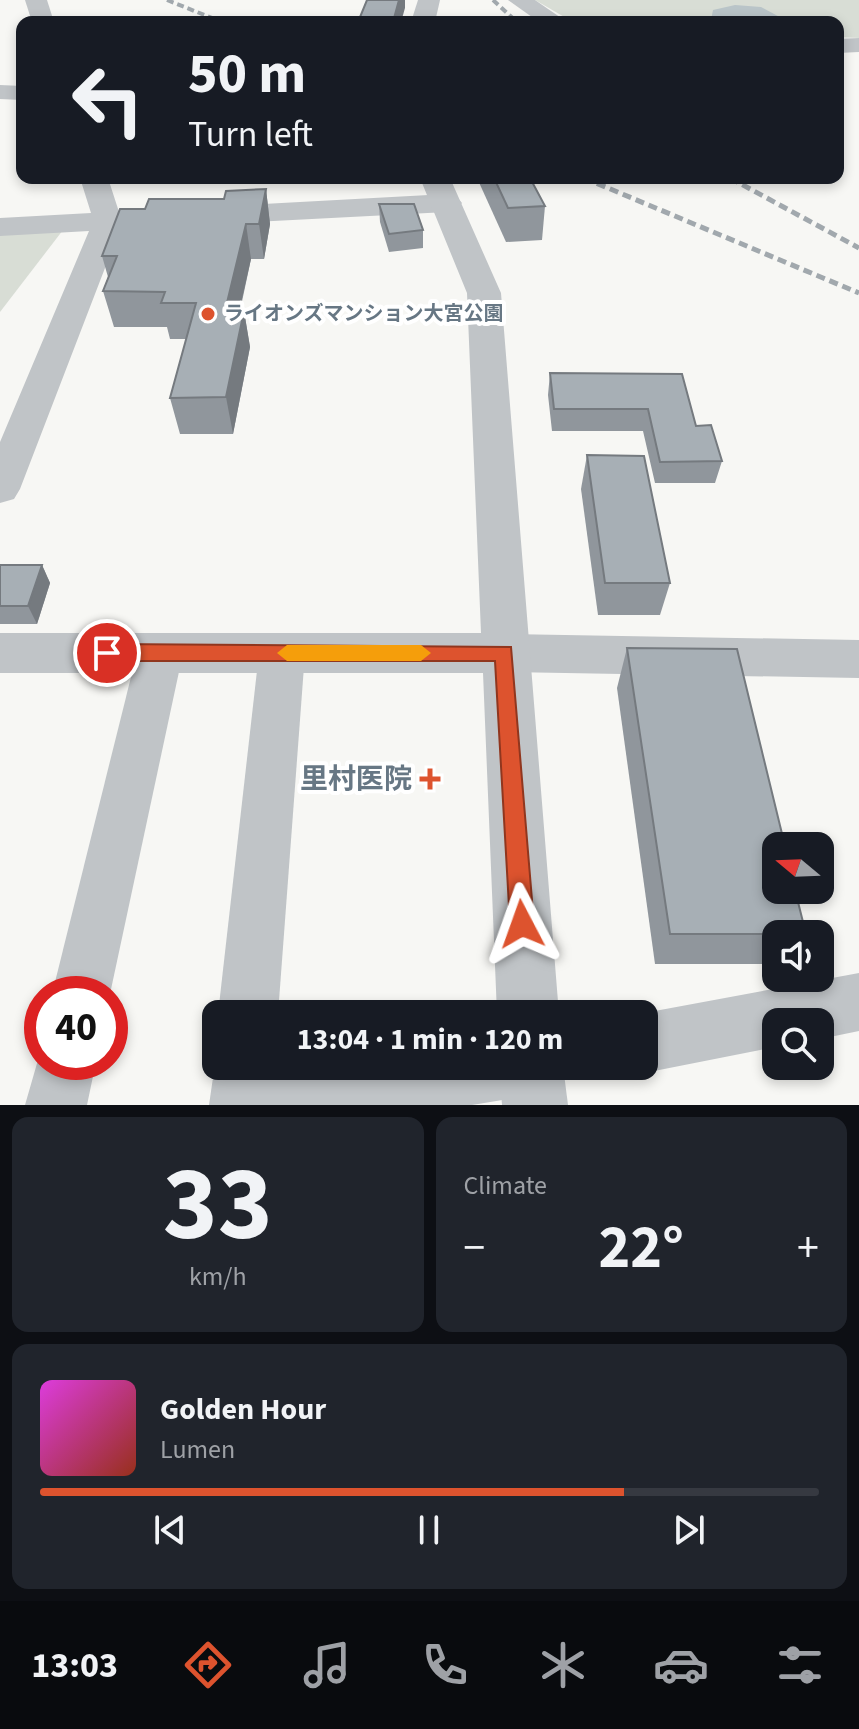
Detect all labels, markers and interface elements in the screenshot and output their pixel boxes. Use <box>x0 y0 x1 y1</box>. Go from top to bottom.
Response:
text: 50 m <box>188 35 306 114</box>
icon: left <box>56 48 160 152</box>
text: Turn left <box>188 109 313 160</box>
place label: ライオンズマンション大宮公園 <box>224 300 504 328</box>
marker: ライオンズマンション大宮公園 <box>199 305 217 323</box>
pin <box>73 619 141 687</box>
icon: arrive <box>85 631 129 675</box>
place label: 里村医院 <box>300 759 412 799</box>
marker: 里村医院 <box>419 768 441 790</box>
north arrow <box>762 832 834 904</box>
map controls <box>762 832 834 1080</box>
position arrow <box>480 882 564 966</box>
button: sound <box>762 920 834 992</box>
speed limit sign: 40 <box>24 976 128 1080</box>
button: search <box>762 1008 834 1080</box>
text: 13:04 · 1 min · 120 m <box>297 1018 563 1061</box>
text: 33 <box>163 1132 273 1280</box>
text: Climate <box>464 1167 547 1204</box>
text: 22° <box>599 1206 684 1291</box>
text: − <box>464 1217 485 1280</box>
text: + <box>797 1217 819 1280</box>
text: km/h <box>189 1258 247 1295</box>
text: Golden Hour <box>160 1388 326 1431</box>
text: Lumen <box>160 1431 235 1468</box>
icon: previous <box>148 1508 192 1552</box>
icon: pause <box>407 1508 451 1552</box>
icon: next <box>667 1508 711 1552</box>
icon: directions <box>180 1637 236 1693</box>
icon: music <box>299 1637 355 1693</box>
icon: phone <box>417 1637 473 1693</box>
icon: climate <box>535 1637 591 1693</box>
icon: car <box>653 1637 709 1693</box>
icon: filters <box>772 1637 828 1693</box>
text: 13:03 <box>31 1640 118 1691</box>

